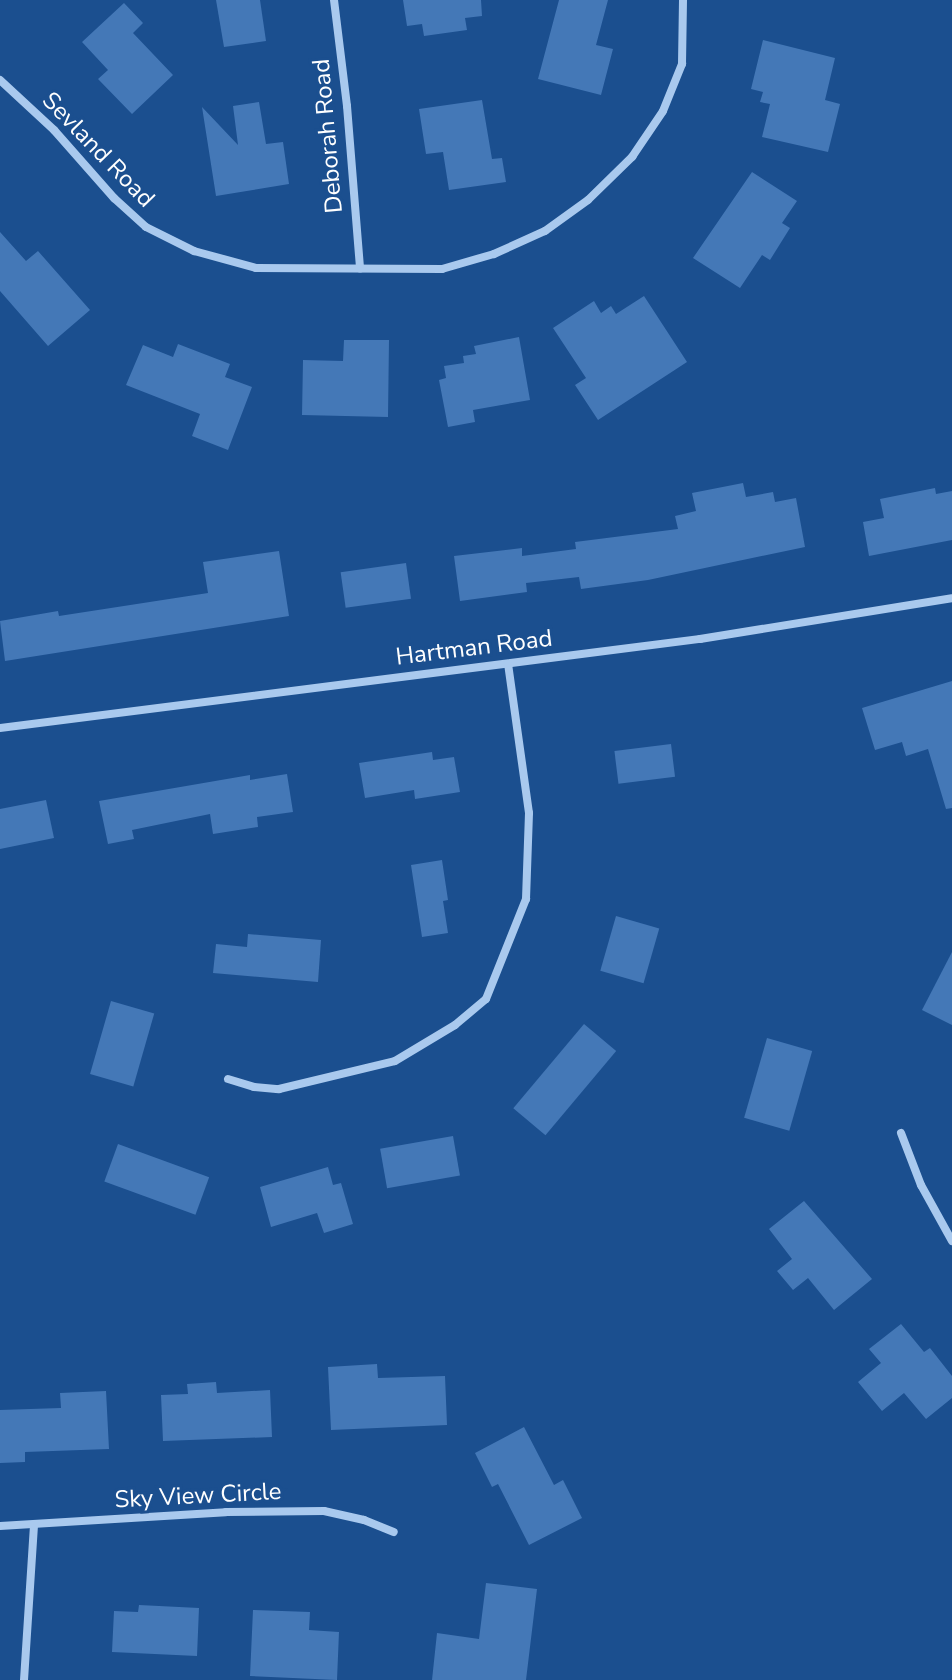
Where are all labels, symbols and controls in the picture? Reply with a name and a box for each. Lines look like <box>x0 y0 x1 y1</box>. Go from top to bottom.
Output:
street label: Deborah Road <box>307 58 349 214</box>
street label: Sevland Road <box>36 86 160 214</box>
street label: Hartman Road <box>394 624 554 672</box>
street label: Sky View Circle <box>114 1477 282 1515</box>

